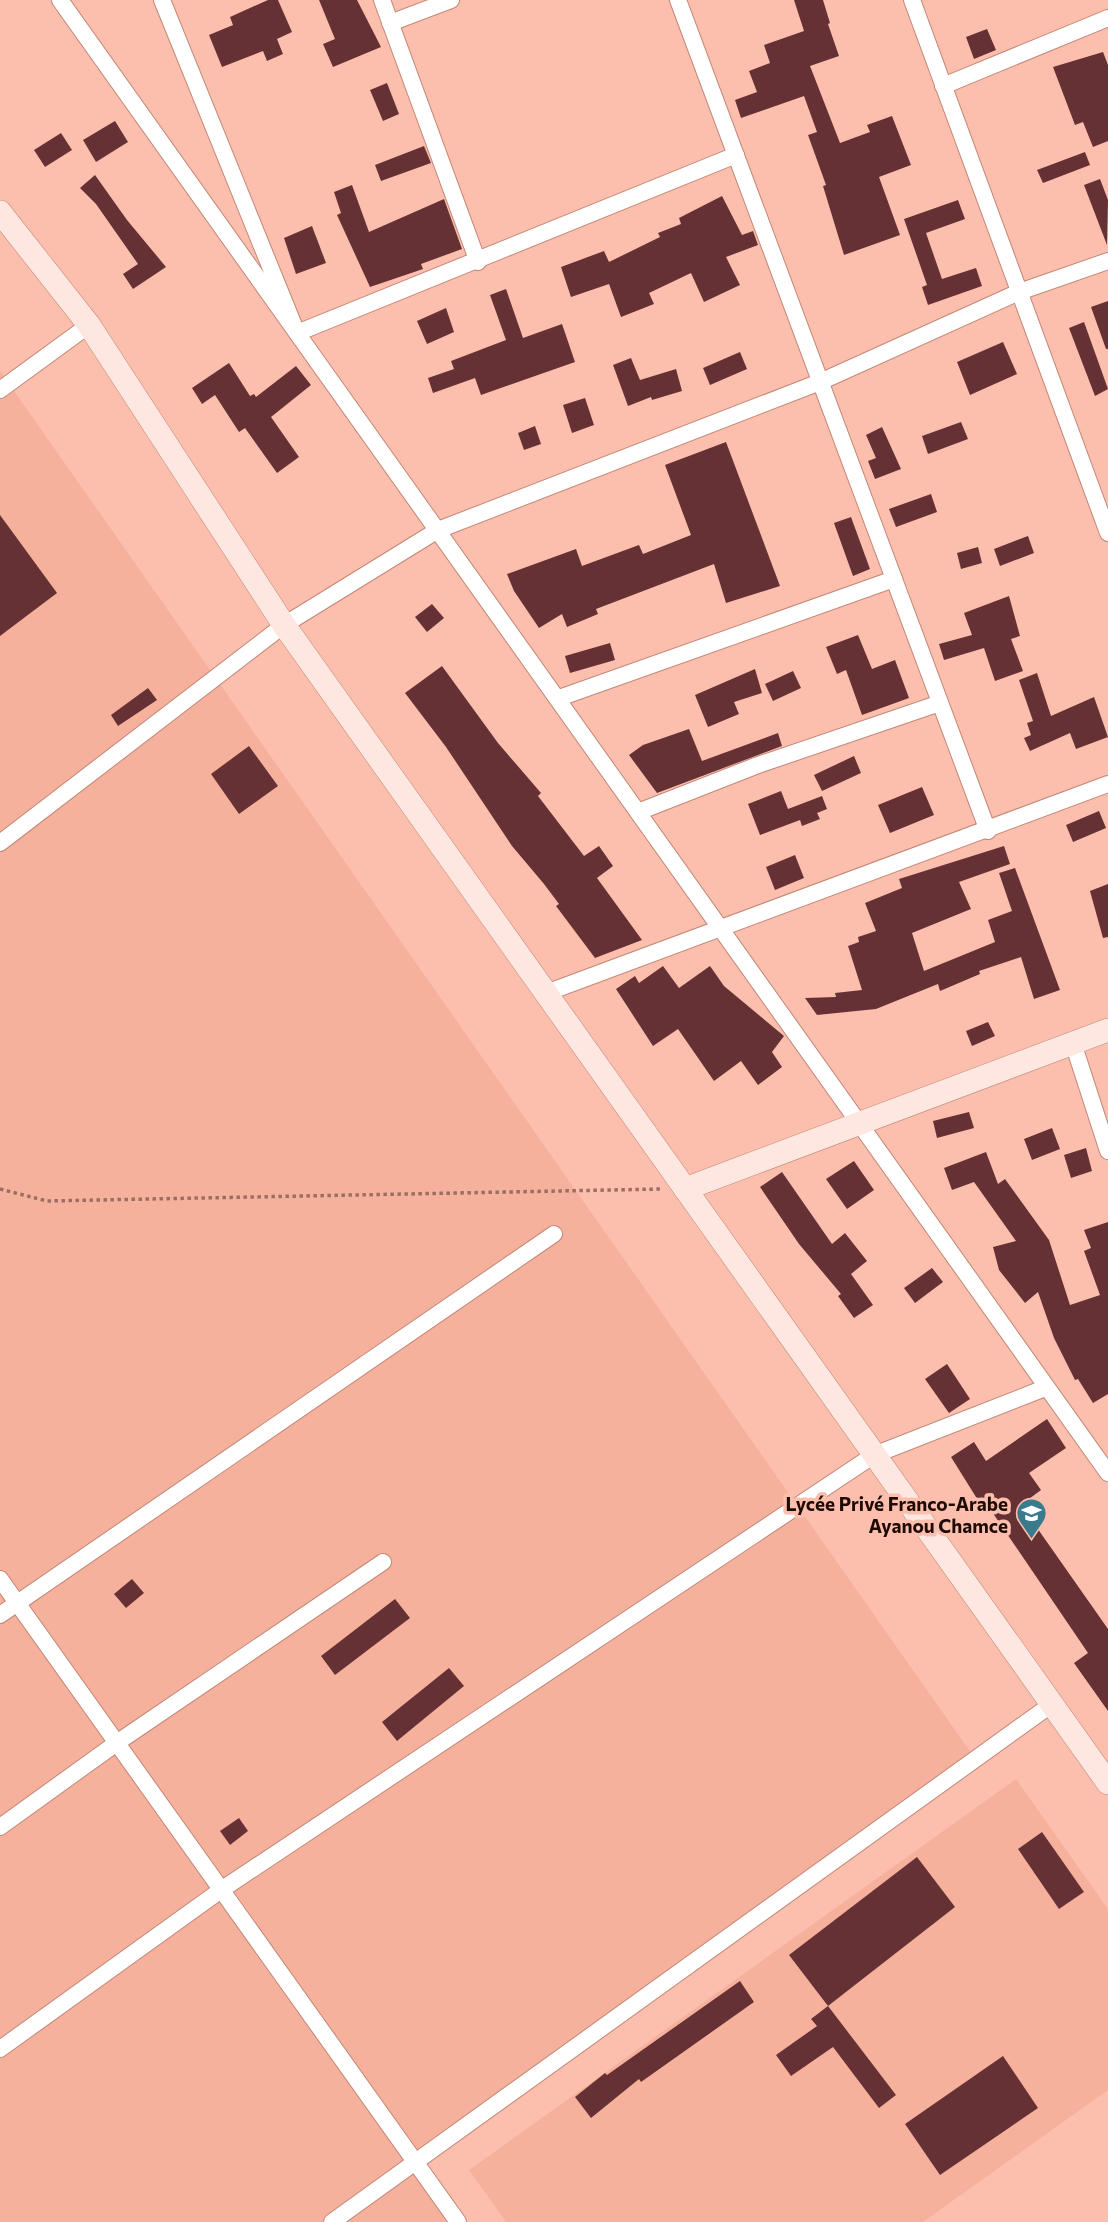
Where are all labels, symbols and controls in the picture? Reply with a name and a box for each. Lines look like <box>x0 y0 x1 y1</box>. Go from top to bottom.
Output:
place label: Lycée Privé Franco-Arabe Ayanou Chamce <box>786 1492 1008 1537</box>
school or university icon: Lycée Privé Franco-Arabe Ayanou Chamce <box>1014 1497 1048 1541</box>

